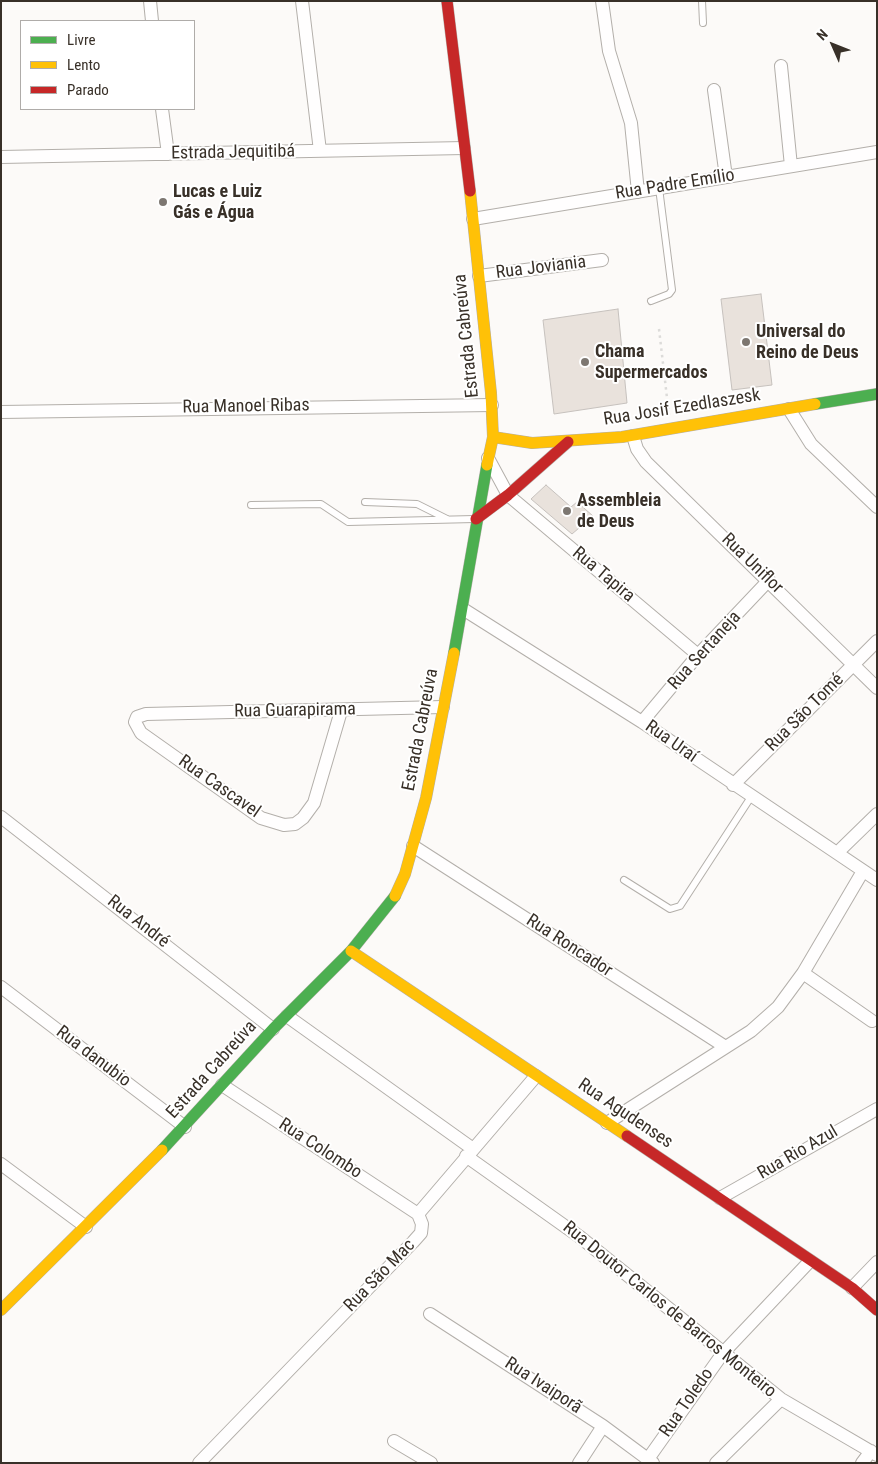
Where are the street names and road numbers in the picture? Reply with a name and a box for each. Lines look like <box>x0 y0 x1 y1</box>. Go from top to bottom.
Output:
street label: Estrada Jequitibá <box>171 141 295 165</box>
street label: Rua Padre Emílio <box>614 165 736 205</box>
street label: Rua Joviania <box>495 252 587 284</box>
street label: Estrada Cabreúva <box>450 273 484 399</box>
street label: Rua Josif Ezedlaszesk <box>602 385 762 431</box>
street label: Rua Manoel Ribas <box>182 395 310 419</box>
street label: Rua Uniflor <box>717 529 787 599</box>
street label: Rua Tapira <box>567 543 639 607</box>
street label: Rua Sertaneja <box>664 607 746 695</box>
street label: Estrada Cabreúva <box>399 667 443 793</box>
street label: Rua São Tomé <box>761 669 849 757</box>
street label: Rua Guarapirama <box>234 699 356 723</box>
street label: Rua Uraí <box>641 716 701 768</box>
street label: Rua Cascavel <box>174 751 264 823</box>
street label: Rua André <box>103 891 173 953</box>
street label: Rua Roncador <box>522 910 616 982</box>
street label: Estrada Cabreúva <box>162 1017 262 1123</box>
street label: Rua danubio <box>51 1022 135 1092</box>
street label: Rua Agudenses <box>573 1074 677 1154</box>
street label: Rua Colombo <box>274 1114 366 1184</box>
street label: Rua Rio Azul <box>754 1121 842 1185</box>
street label: Rua Doutor Carlos de Barros Monteiro <box>558 1217 780 1403</box>
street label: Rua São Mac <box>340 1235 420 1317</box>
street label: Rua Ivaiporã <box>500 1353 586 1419</box>
street label: Rua Toledo <box>655 1364 719 1442</box>

